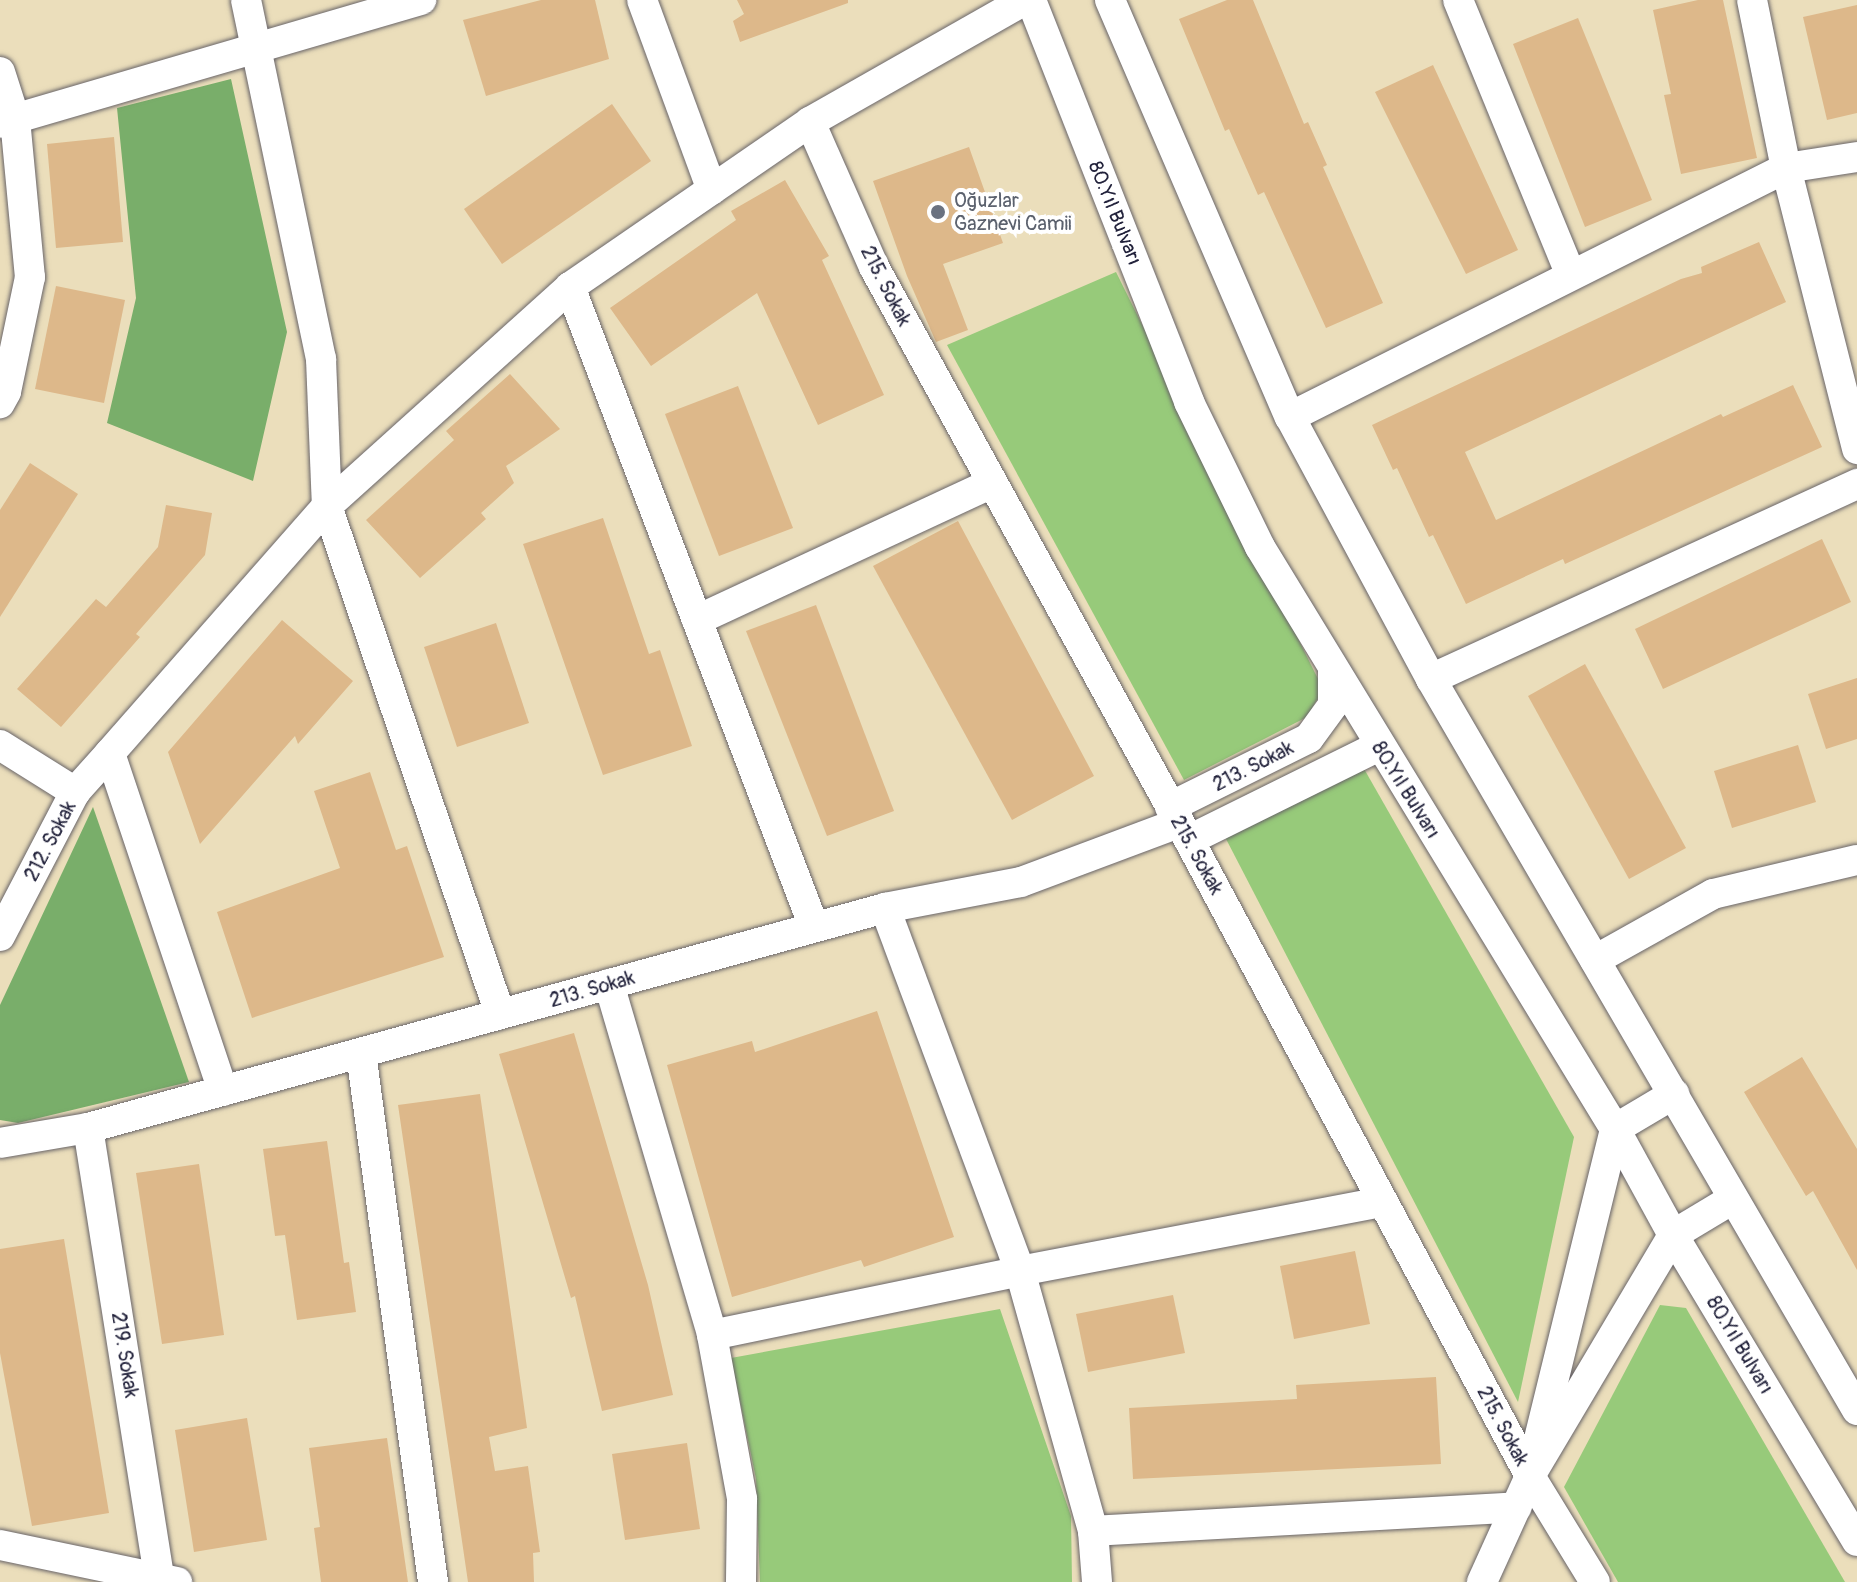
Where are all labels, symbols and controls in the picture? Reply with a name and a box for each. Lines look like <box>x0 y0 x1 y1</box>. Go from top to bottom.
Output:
street label: 80.Yıl Bulvarı <box>1083 158 1147 268</box>
place label: Oğuzlar Gaznevi Camii <box>954 188 1072 235</box>
marker: Oğuzlar Gaznevi Camii <box>929 203 947 221</box>
street label: 215. Sokak <box>856 242 916 330</box>
street label: 213. Sokak <box>1209 736 1297 796</box>
street label: 80.Yıl Bulvarı <box>1367 737 1445 843</box>
street label: 212. Sokak <box>19 797 81 885</box>
street label: 215. Sokak <box>1165 811 1229 899</box>
street label: 213. Sokak <box>547 965 637 1013</box>
street label: 80.Yıl Bulvarı <box>1701 1292 1779 1398</box>
street label: 219. Sokak <box>106 1310 144 1400</box>
street label: 215. Sokak <box>1472 1382 1534 1470</box>

